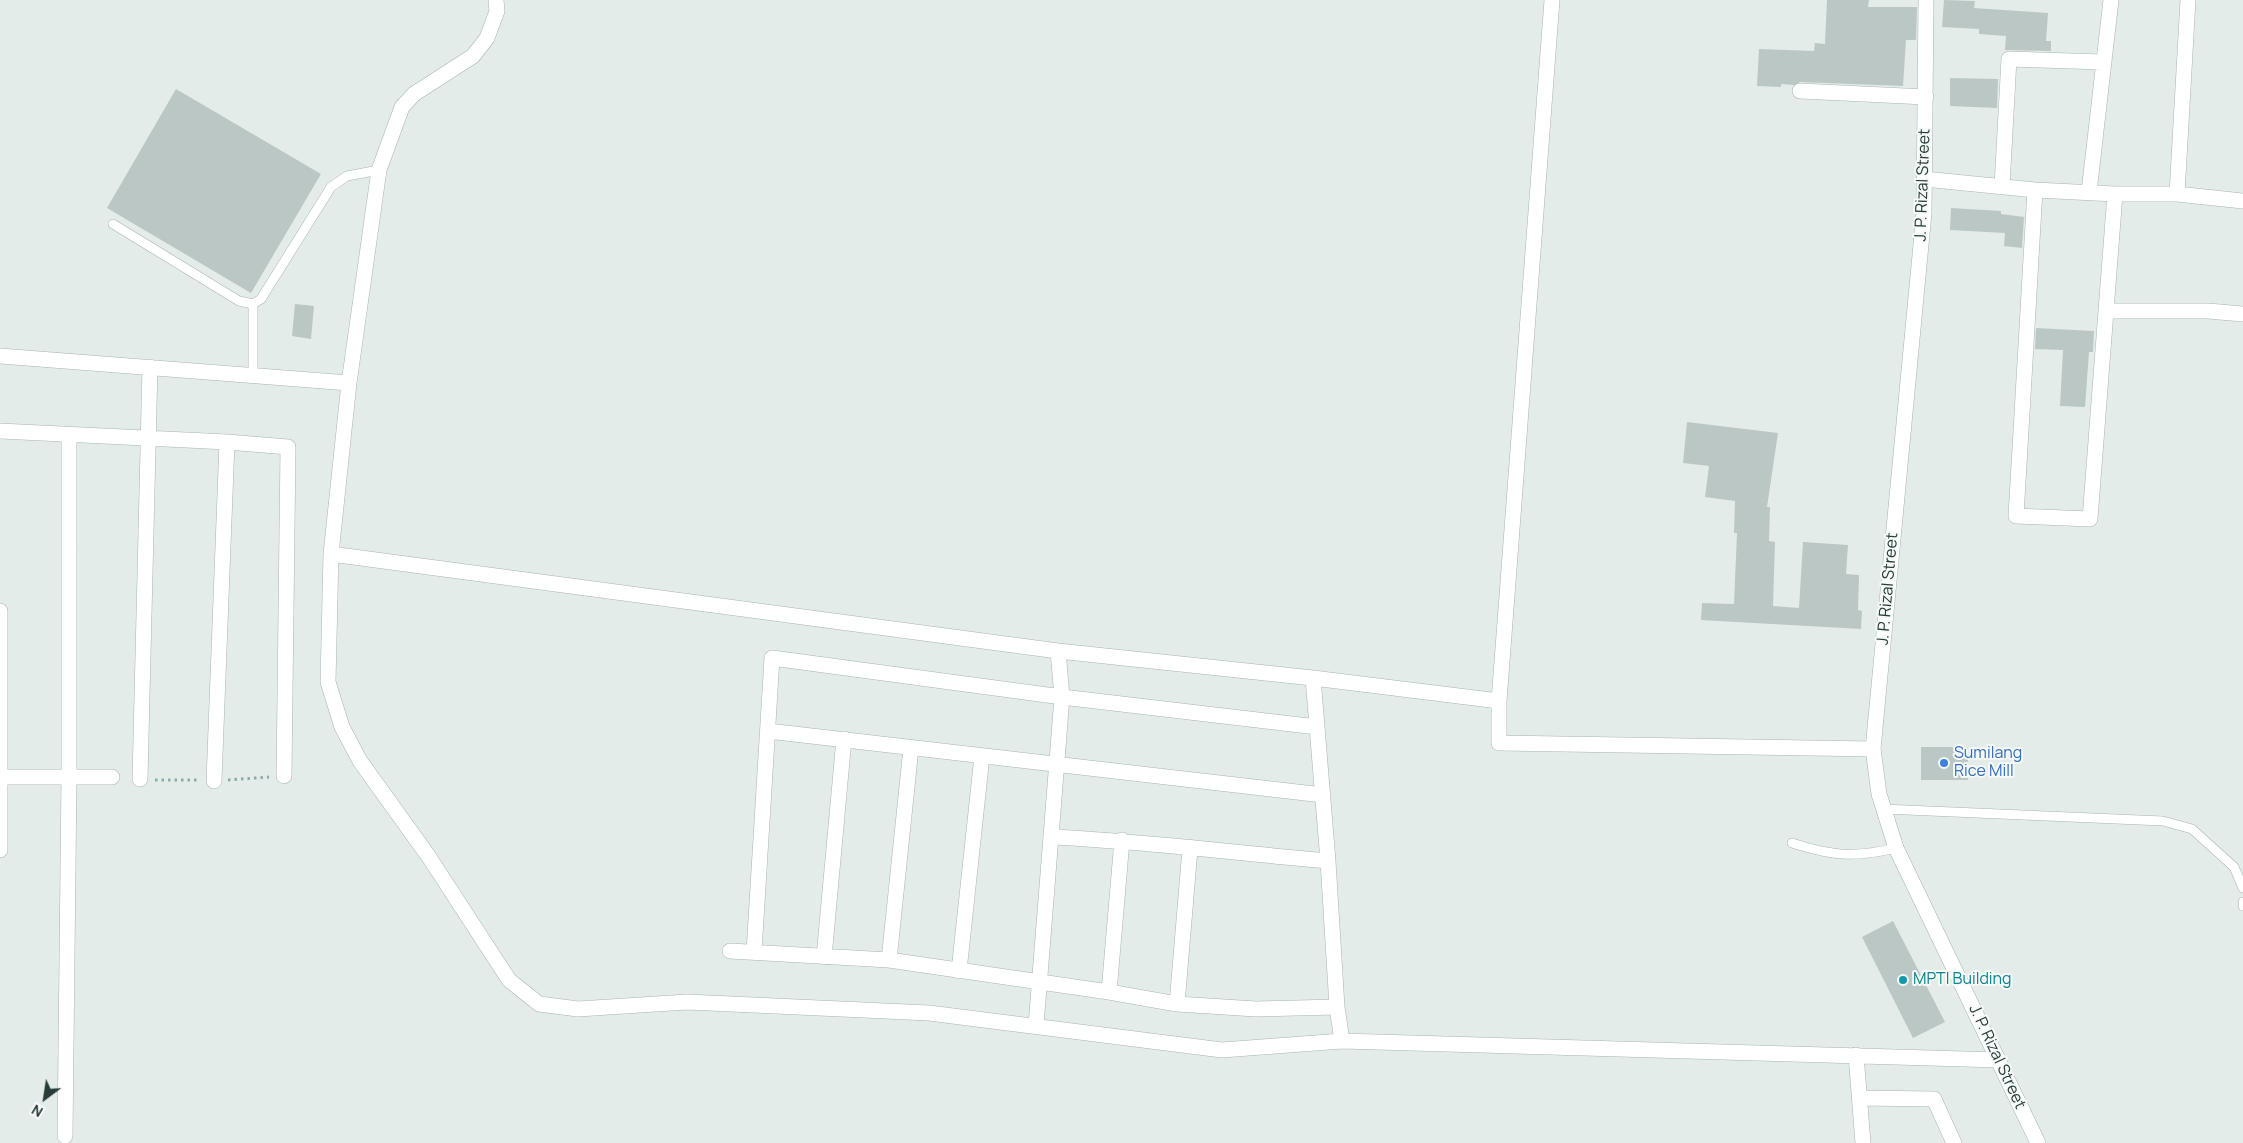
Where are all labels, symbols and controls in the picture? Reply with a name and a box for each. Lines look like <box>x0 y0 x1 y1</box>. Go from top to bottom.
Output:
street label: J. P. Rizal Street <box>1911 128 1935 242</box>
street label: J. P. Rizal Street <box>1874 532 1902 646</box>
place label: Sumilang Rice Mill <box>1954 744 2022 782</box>
marker: Sumilang Rice Mill <box>1938 757 1950 769</box>
place label: MPTI Building <box>1913 970 2012 990</box>
marker: MPTI Building <box>1897 974 1909 986</box>
street label: J. P. Rizal Street <box>1964 1002 2030 1112</box>
north arrow <box>20 1073 70 1123</box>
text: N <box>28 1101 46 1122</box>

